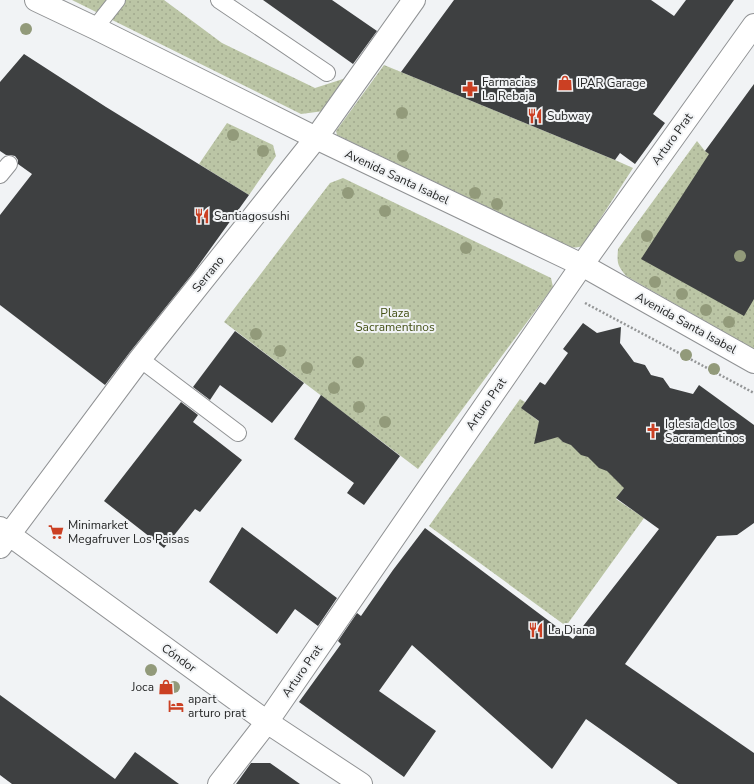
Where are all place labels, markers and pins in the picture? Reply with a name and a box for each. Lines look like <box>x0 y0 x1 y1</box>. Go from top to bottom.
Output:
place label: Farmacias La Rebaja <box>482 74 536 104</box>
shop icon: IPAR Garage <box>556 74 574 92</box>
place label: IPAR Garage <box>577 75 646 91</box>
pharmacy icon: Farmacias La Rebaja <box>461 80 479 98</box>
restaurant icon: Subway <box>526 107 544 125</box>
place label: Subway <box>547 108 591 124</box>
restaurant icon: Santiagosushi <box>193 207 211 225</box>
place label: Santiagosushi <box>214 208 289 224</box>
place label: Iglesia de los Sacramentinos <box>665 416 745 446</box>
church icon: Iglesia de los Sacramentinos <box>644 422 662 440</box>
place label: Minimarket Megafruver Los Paisas <box>68 517 189 547</box>
supermarket icon: Minimarket Megafruver Los Paisas <box>47 523 65 541</box>
restaurant icon: La Diana <box>527 621 545 639</box>
place label: La Diana <box>548 622 595 638</box>
shop icon: Joca <box>157 678 175 696</box>
place label: Joca <box>131 679 154 695</box>
place label: apart arturo prat <box>188 691 246 721</box>
hotel icon: apart arturo prat <box>167 697 185 715</box>

